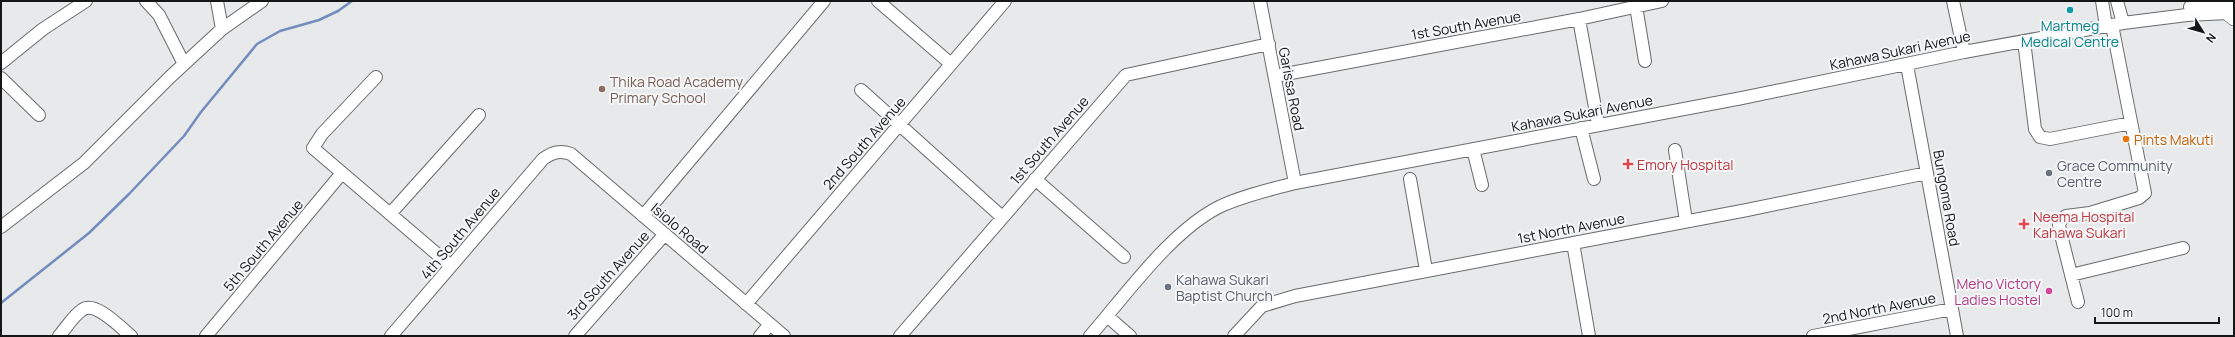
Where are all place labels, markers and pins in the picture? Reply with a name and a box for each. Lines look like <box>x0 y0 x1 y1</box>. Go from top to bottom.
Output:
marker: Martmeg Medical Centre <box>2065 5 2075 15</box>
place label: Martmeg Medical Centre <box>2021 16 2119 51</box>
place label: Thika Road Academy Primary School <box>610 72 744 107</box>
marker: Thika Road Academy Primary School <box>597 84 607 94</box>
place label: Pints Makuti <box>2134 130 2213 149</box>
marker: Pints Makuti <box>2121 134 2131 144</box>
place label: Emory Hospital <box>1637 155 1734 174</box>
place label: Grace Community Centre <box>2057 156 2173 191</box>
marker: Emory Hospital <box>1622 158 1634 170</box>
marker: Grace Community Centre <box>2044 168 2054 178</box>
place label: Neema Hospital Kahawa Sukari <box>2033 207 2135 242</box>
marker: Neema Hospital Kahawa Sukari <box>2018 218 2030 230</box>
place label: Kahawa Sukari Baptist Church <box>1176 270 1273 305</box>
place label: Meho Victory Ladies Hostel <box>1954 274 2042 309</box>
marker: Kahawa Sukari Baptist Church <box>1163 282 1173 292</box>
marker: Meho Victory Ladies Hostel <box>2044 286 2054 296</box>

